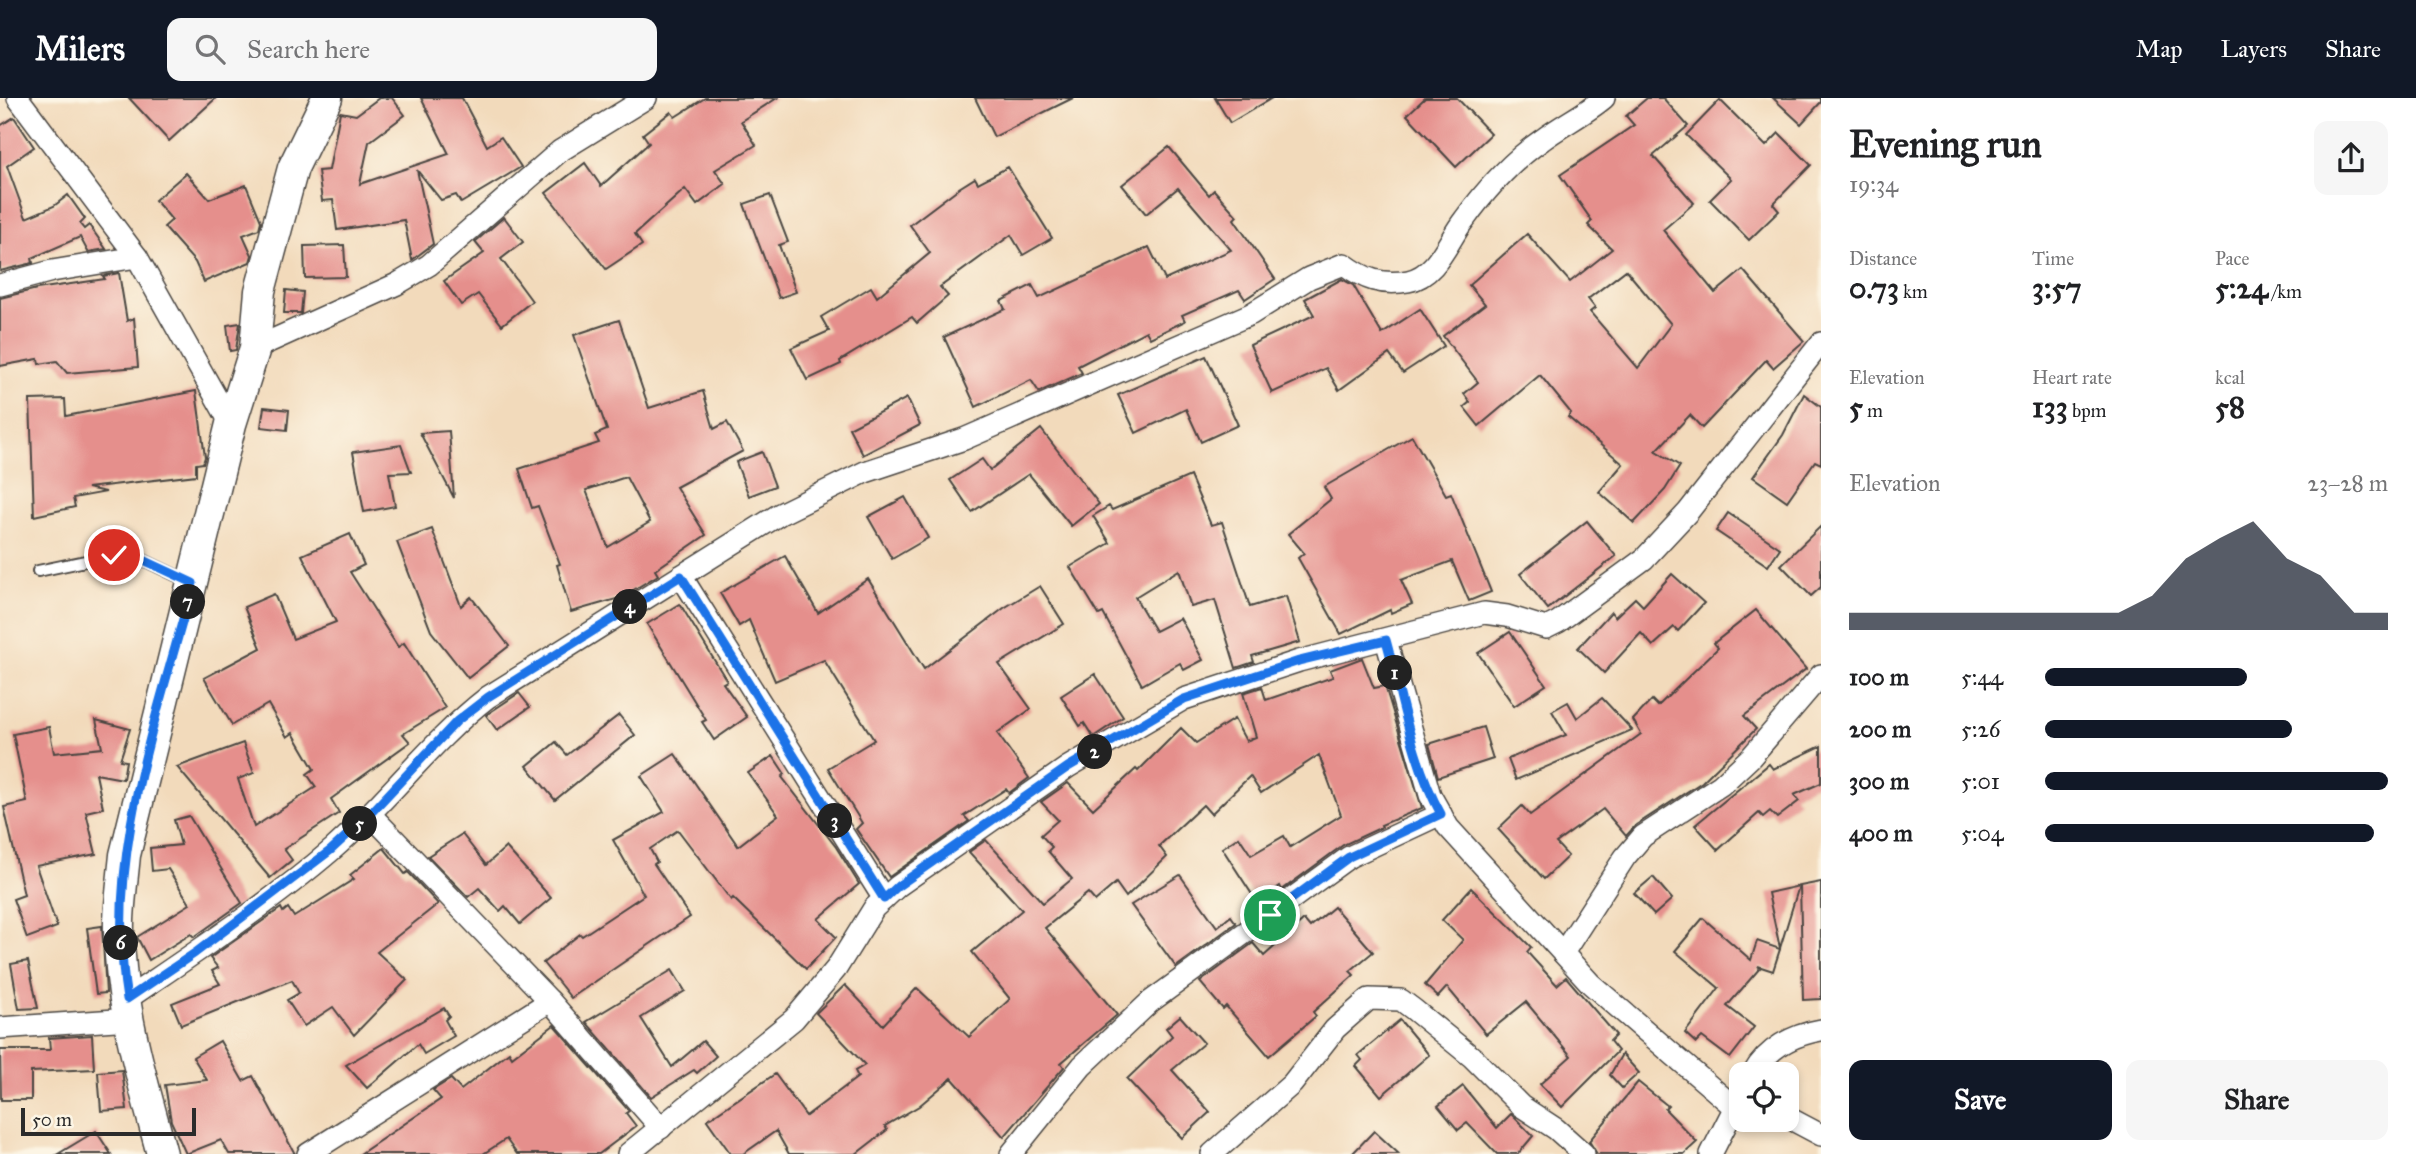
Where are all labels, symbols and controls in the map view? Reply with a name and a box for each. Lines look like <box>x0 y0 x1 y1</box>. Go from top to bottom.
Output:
search box <box>167 18 657 81</box>
text: Milers <box>35 29 125 69</box>
icon: search <box>191 30 229 68</box>
text: Search here <box>247 33 370 65</box>
text: Map <box>2136 34 2183 64</box>
text: Layers <box>2221 34 2287 64</box>
text: Share <box>2325 34 2381 64</box>
text: Evening run <box>1849 121 2042 167</box>
button: share <box>2314 121 2388 195</box>
text: 19:34 <box>1849 170 1898 198</box>
text: Distance <box>1849 247 1917 270</box>
text: Time <box>2032 247 2074 270</box>
text: Pace <box>2215 247 2249 270</box>
text: 0.73 <box>1849 270 1899 306</box>
text: 3:57 <box>2032 270 2082 306</box>
text: 5:24 <box>2215 270 2268 306</box>
text: km <box>1899 280 1928 303</box>
text: /km <box>2268 280 2302 303</box>
text: Elevation <box>1849 366 1924 389</box>
text: Heart rate <box>2032 366 2112 389</box>
text: kcal <box>2215 366 2245 389</box>
text: 5 <box>1849 389 1863 425</box>
text: 133 <box>2032 389 2068 425</box>
text: 58 <box>2215 389 2245 425</box>
text: m <box>1863 399 1883 422</box>
text: bpm <box>2068 399 2107 422</box>
text: Elevation <box>1849 469 1940 497</box>
text: 23–28 m <box>2308 469 2388 497</box>
pin <box>84 525 144 585</box>
icon: check <box>95 536 133 574</box>
pin: 7 <box>170 584 206 620</box>
pin: 4 <box>612 589 648 624</box>
text: 7 <box>182 590 193 613</box>
text: 4 <box>624 595 635 618</box>
pin: 1 <box>1378 656 1412 690</box>
text: 1 <box>1391 661 1398 684</box>
text: 100 m <box>1849 663 1909 691</box>
text: 5:44 <box>1961 663 2003 691</box>
text: 200 m <box>1849 715 1911 743</box>
text: 5:26 <box>1961 715 2001 743</box>
pin: 2 <box>1078 734 1112 770</box>
text: 2 <box>1090 740 1099 763</box>
text: 300 m <box>1849 767 1909 795</box>
text: 5:01 <box>1961 767 2000 795</box>
pin: 3 <box>818 804 852 838</box>
pin: 5 <box>342 806 378 842</box>
text: 3 <box>831 809 838 832</box>
text: 5 <box>355 812 364 835</box>
text: 400 m <box>1849 819 1913 847</box>
text: 5:04 <box>1961 819 2004 847</box>
pin <box>1240 885 1300 945</box>
icon: arrive <box>1251 896 1289 934</box>
pin: 6 <box>104 926 138 960</box>
text: 6 <box>116 931 125 954</box>
button: Save <box>1849 1060 2112 1140</box>
button: Share <box>2126 1060 2388 1140</box>
map controls <box>1729 1062 1799 1132</box>
button: locate <box>1729 1062 1799 1132</box>
scale bar <box>21 1105 196 1137</box>
text: 50 m <box>32 1108 72 1131</box>

